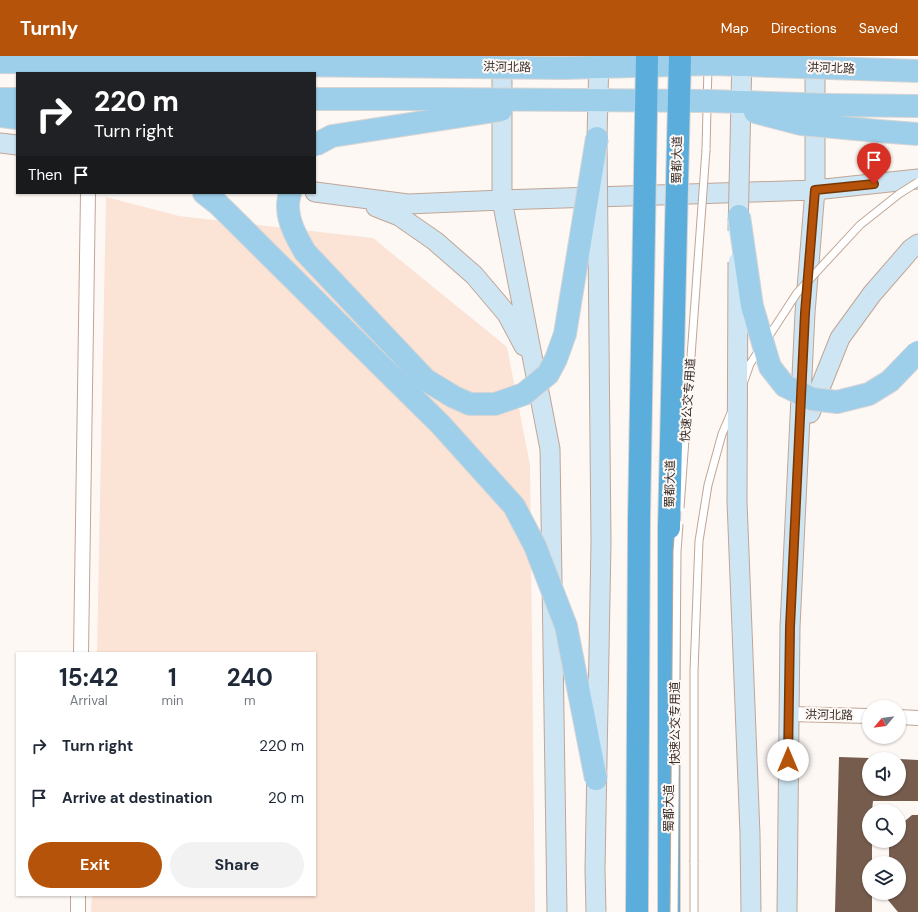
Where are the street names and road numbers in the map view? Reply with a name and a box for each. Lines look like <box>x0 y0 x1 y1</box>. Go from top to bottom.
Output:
street label: 洪河北路 <box>483 59 531 75</box>
street label: 洪河北路 <box>807 59 855 77</box>
street label: 蜀都大道 <box>669 136 685 184</box>
street label: 快速公交专用道 <box>677 358 699 442</box>
street label: 蜀都大道 <box>662 460 678 508</box>
street label: 快速公交专用道 <box>667 681 683 765</box>
street label: 洪河北路 <box>805 707 853 723</box>
street label: 蜀都大道 <box>661 784 677 832</box>

